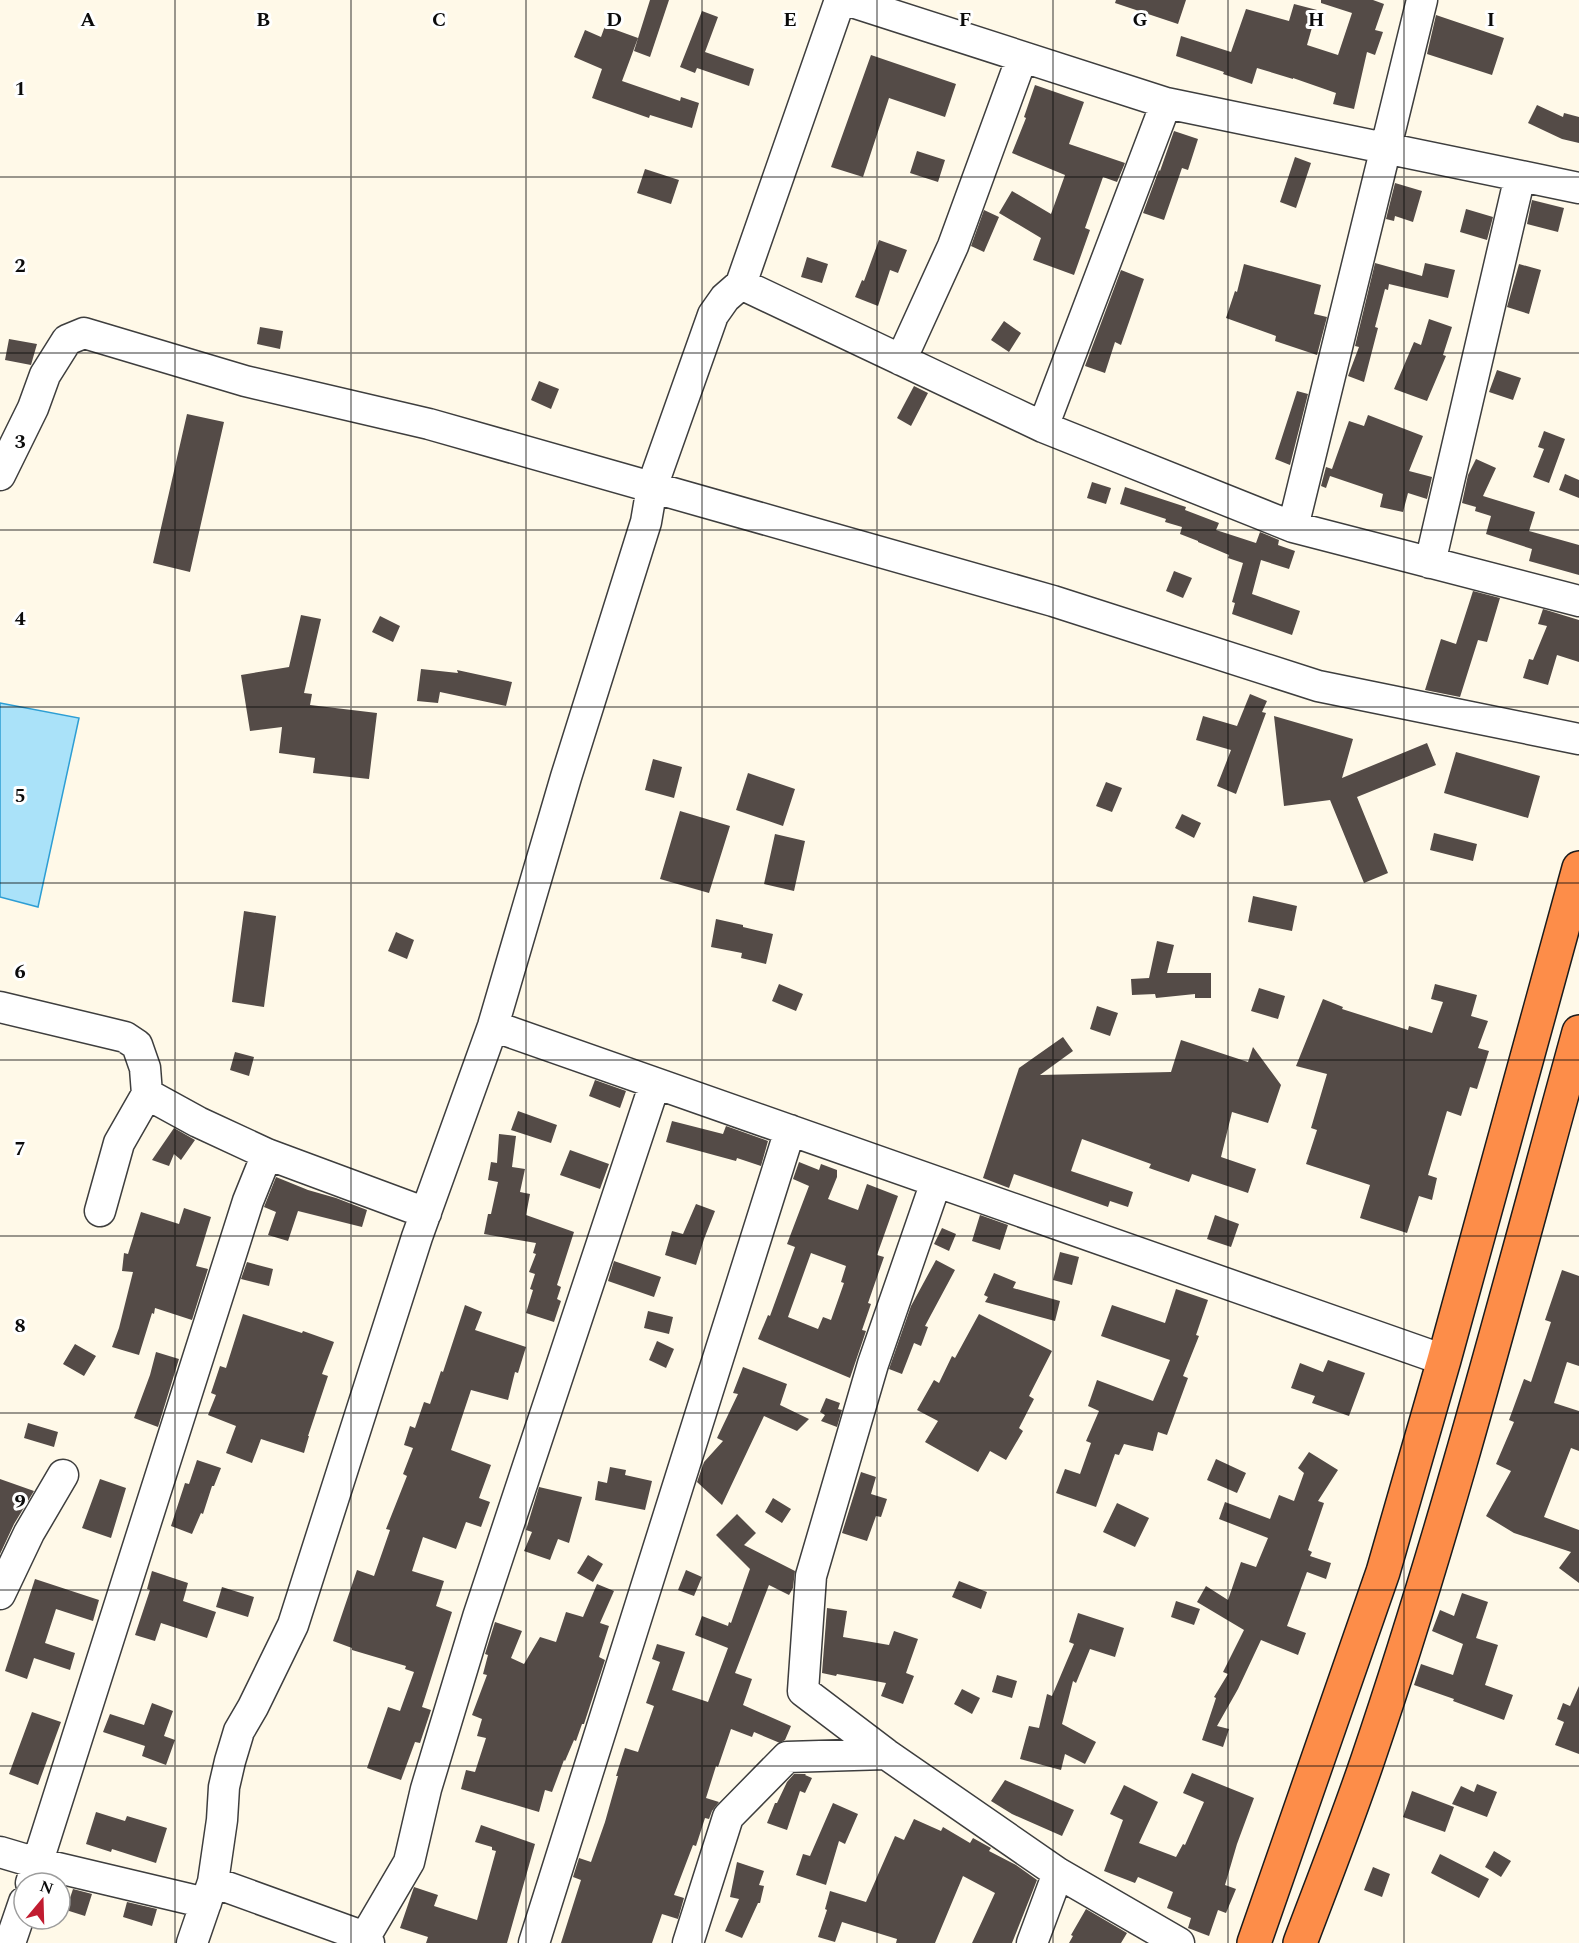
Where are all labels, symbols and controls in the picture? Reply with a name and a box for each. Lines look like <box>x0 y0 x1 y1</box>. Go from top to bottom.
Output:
text: A <box>80 5 96 35</box>
text: B <box>256 5 270 35</box>
text: C <box>432 5 446 35</box>
text: D <box>606 5 622 35</box>
text: E <box>783 5 797 35</box>
text: F <box>959 5 971 35</box>
text: G <box>1132 5 1148 35</box>
text: H <box>1308 5 1324 35</box>
text: I <box>1487 5 1495 35</box>
text: 1 <box>14 74 26 104</box>
text: 2 <box>14 251 26 281</box>
text: 3 <box>14 427 26 457</box>
text: 4 <box>14 604 26 634</box>
text: 5 <box>14 781 26 811</box>
text: 6 <box>14 957 26 987</box>
text: 7 <box>14 1134 26 1164</box>
text: 8 <box>14 1311 26 1341</box>
text: 9 <box>14 1487 26 1517</box>
north arrow <box>12 1871 72 1931</box>
text: N <box>36 1874 57 1901</box>

